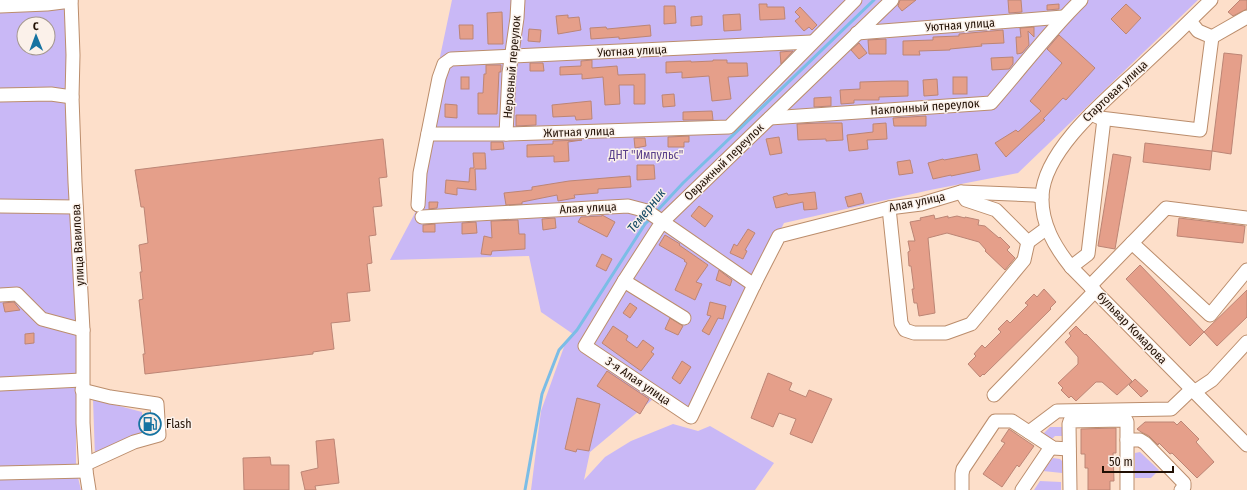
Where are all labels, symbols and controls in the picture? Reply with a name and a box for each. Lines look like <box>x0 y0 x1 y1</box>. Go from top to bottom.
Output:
street label: Неровный переулок <box>501 14 524 119</box>
north arrow <box>16 16 56 56</box>
street label: Уютная улица <box>924 16 995 34</box>
text: С <box>33 20 39 33</box>
street label: Уютная улица <box>596 42 667 60</box>
street label: Стартовая улица <box>1080 57 1150 125</box>
street label: Наклонный переулок <box>870 96 980 118</box>
street label: Овражный переулок <box>681 120 767 203</box>
street label: Житная улица <box>543 124 615 140</box>
park label: ДНТ "Импульс" <box>608 148 683 162</box>
water label: Темерник <box>624 185 669 235</box>
street label: Алая улица <box>888 189 947 215</box>
street label: Алая улица <box>559 200 617 216</box>
street label: улица Вавилова <box>69 204 87 286</box>
street label: бульвар Комарова <box>1094 289 1170 367</box>
street label: 3-я Алая улица <box>603 354 673 408</box>
fuel station icon: Flash <box>137 411 163 437</box>
place label: Flash <box>166 417 192 431</box>
scale bar <box>1103 448 1173 474</box>
text: 50 m <box>1109 455 1133 469</box>

